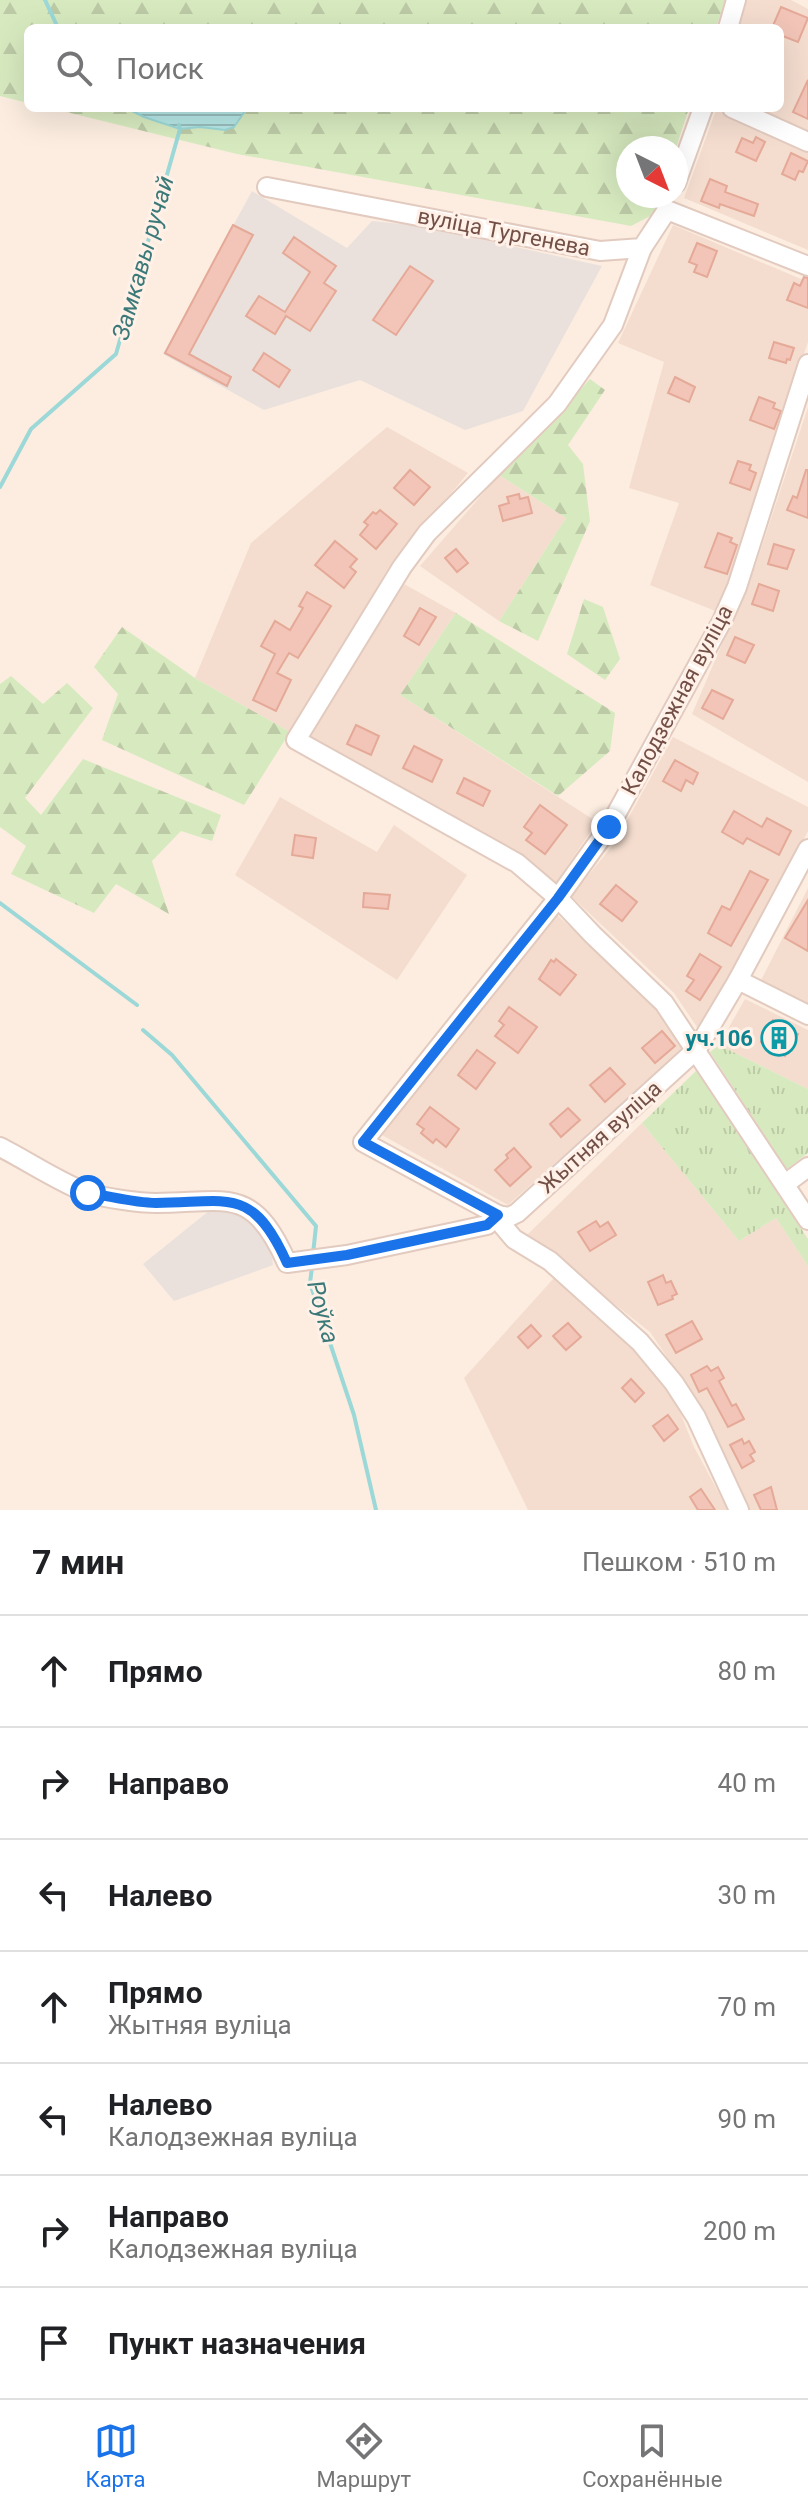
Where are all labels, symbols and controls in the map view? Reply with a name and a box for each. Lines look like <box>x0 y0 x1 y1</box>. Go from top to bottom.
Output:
search box <box>24 24 784 112</box>
icon: search <box>52 46 96 90</box>
text: Поиск <box>116 51 204 86</box>
north arrow <box>616 136 688 208</box>
water label: Замкавы ручай <box>106 173 180 343</box>
street label: вуліца Тургенева <box>416 203 592 261</box>
street label: Калодзежная вуліца <box>616 601 738 799</box>
route end <box>591 809 627 845</box>
building icon: уч.106 <box>760 1019 798 1057</box>
place label: уч.106 <box>685 1026 753 1051</box>
street label: Жытняя вуліца <box>534 1076 666 1198</box>
route start <box>70 1175 106 1211</box>
water label: Роўка <box>301 1278 345 1346</box>
text: 7 мин <box>32 1542 124 1582</box>
text: Пешком · 510 m <box>582 1547 776 1577</box>
icon: ahead <box>32 1649 76 1693</box>
text: Прямо <box>108 1654 203 1689</box>
text: 80 m <box>718 1656 776 1686</box>
icon: right <box>32 1761 76 1805</box>
text: Направо <box>108 1766 229 1801</box>
text: 40 m <box>718 1768 776 1798</box>
icon: left <box>32 1873 76 1917</box>
text: Налево <box>108 1878 212 1913</box>
text: 30 m <box>718 1880 776 1910</box>
text: Прямо <box>108 1975 203 2010</box>
icon: ahead <box>32 1985 76 2029</box>
text: 70 m <box>718 1992 776 2022</box>
text: Жытняя вуліца <box>108 2010 292 2040</box>
text: Налево <box>108 2087 212 2122</box>
icon: left <box>32 2097 76 2141</box>
text: 90 m <box>718 2104 776 2134</box>
text: Калодзежная вуліца <box>108 2122 358 2152</box>
text: Направо <box>108 2199 229 2234</box>
icon: right <box>32 2209 76 2253</box>
text: 200 m <box>703 2216 776 2246</box>
text: Калодзежная вуліца <box>108 2234 358 2264</box>
icon: arrive <box>32 2321 76 2365</box>
text: Пункт назначения <box>108 2326 366 2361</box>
tab: Карта <box>86 2419 146 2492</box>
tab: Маршрут <box>317 2419 411 2492</box>
tab: Сохранённые <box>582 2419 722 2492</box>

